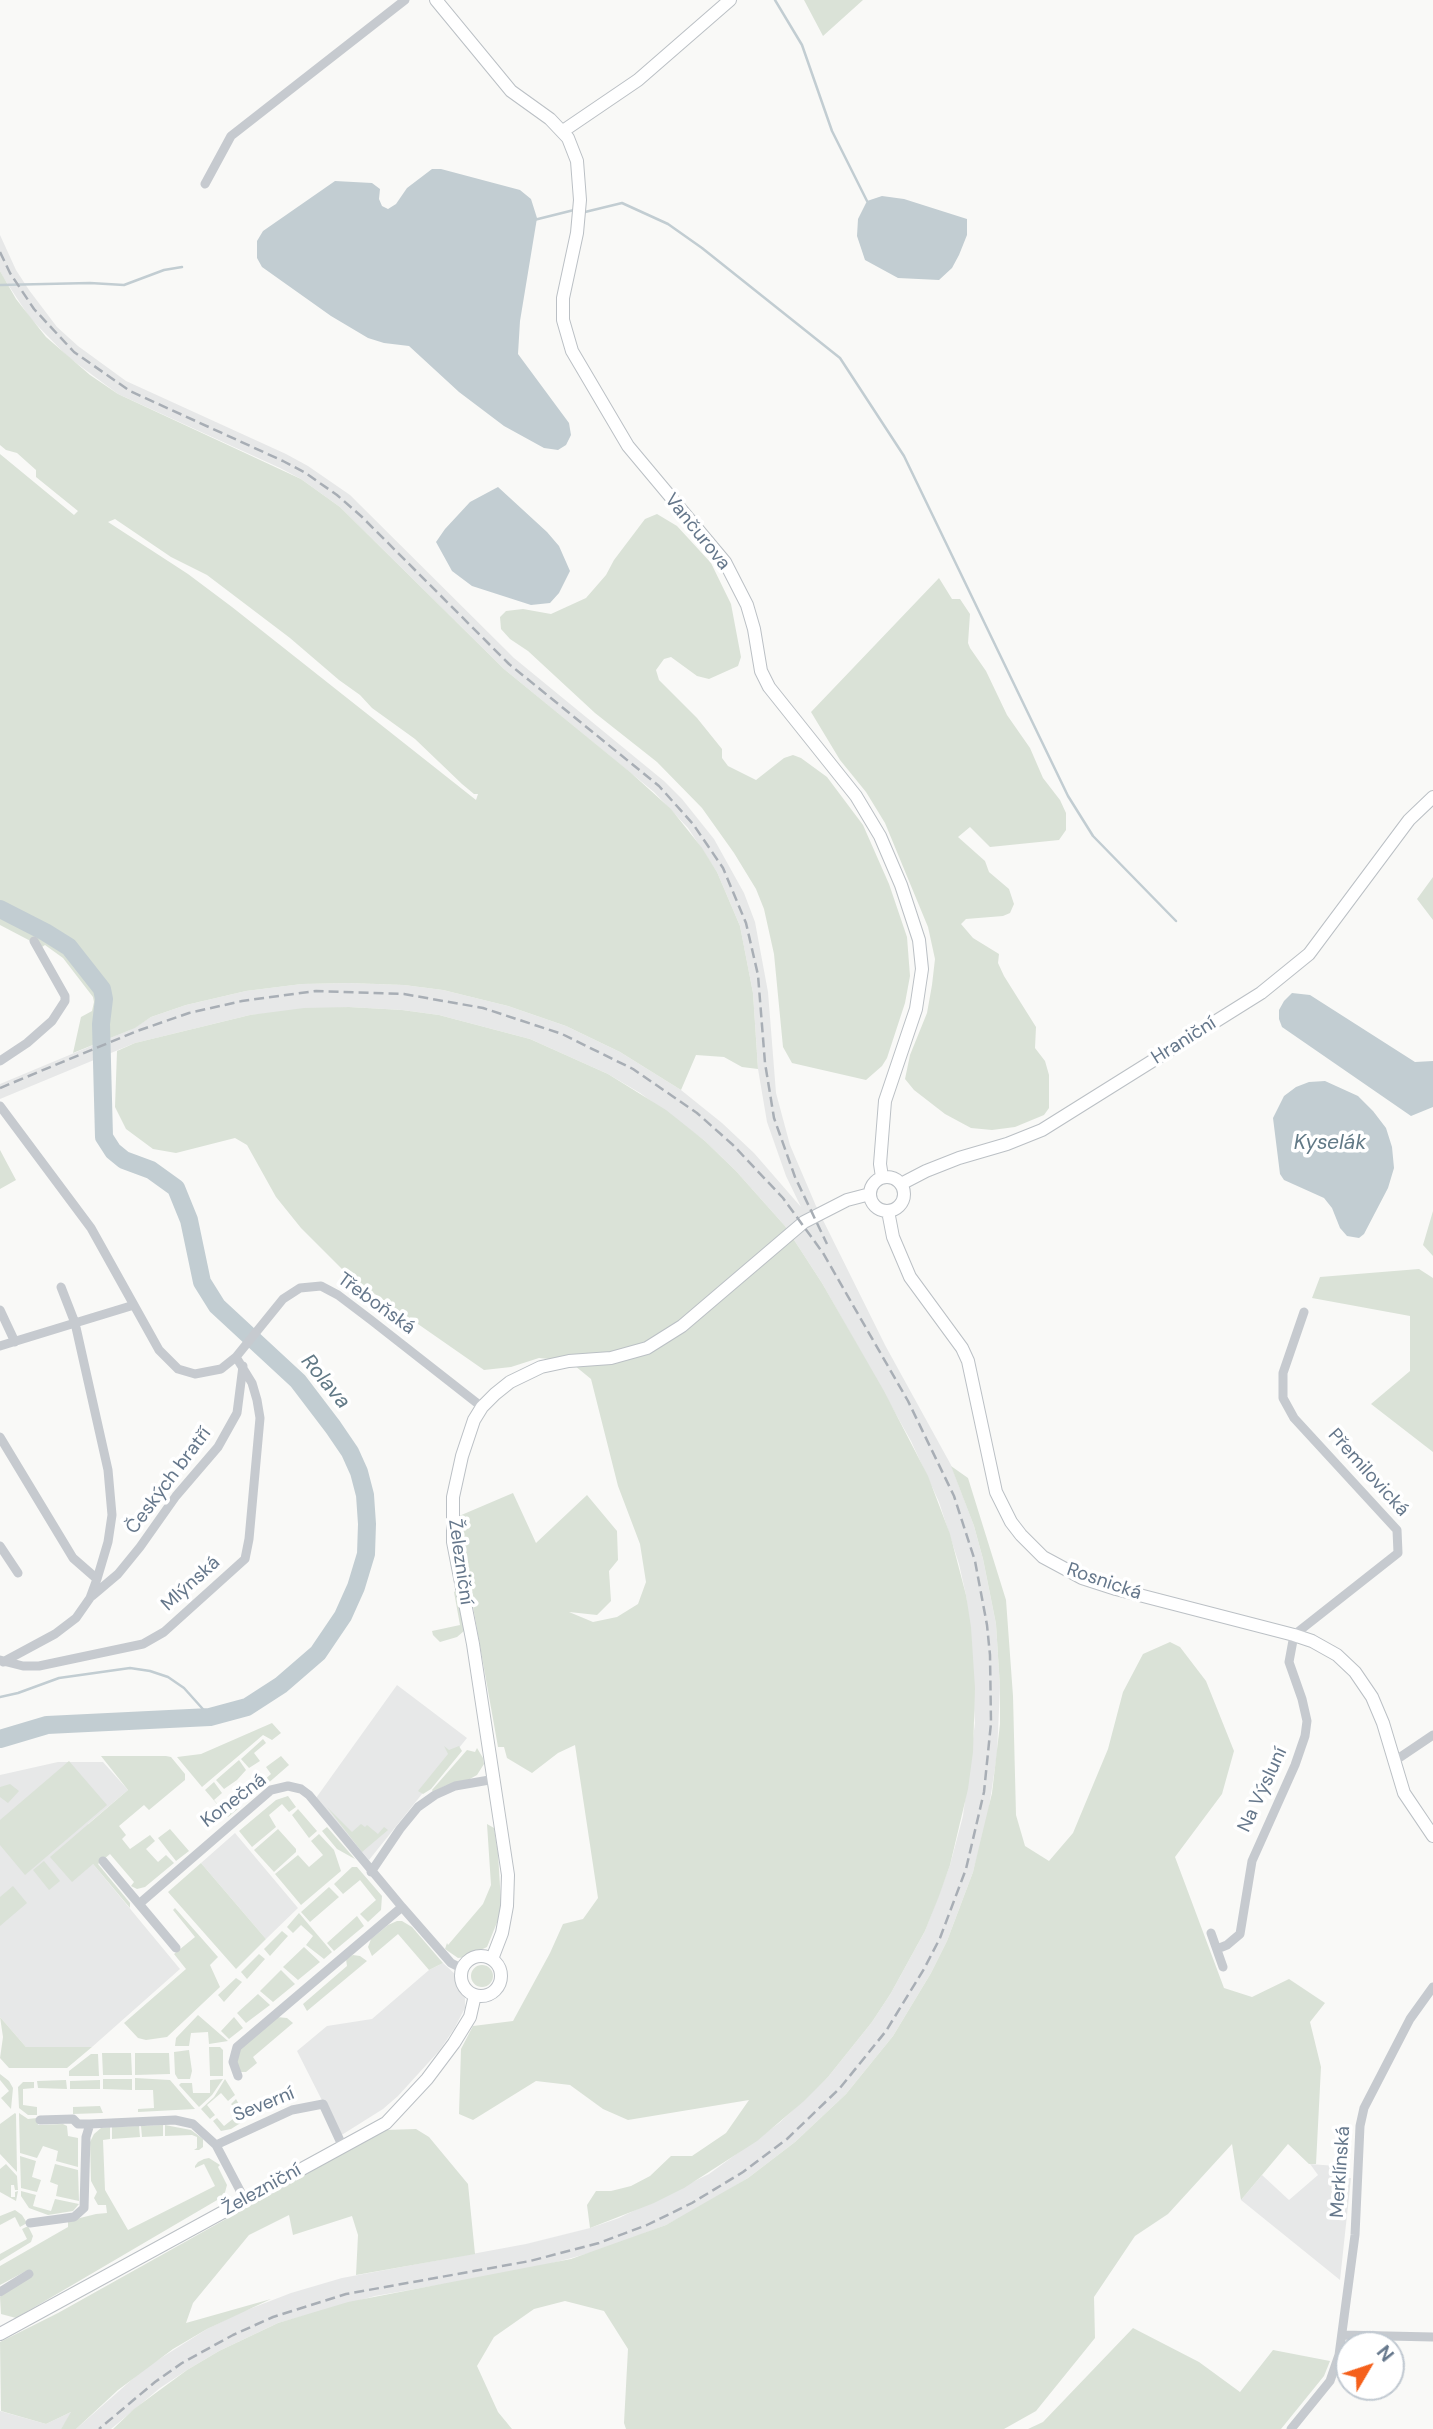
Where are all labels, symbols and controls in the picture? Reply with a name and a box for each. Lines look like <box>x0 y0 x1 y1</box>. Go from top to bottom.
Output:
street label: Vančurova <box>659 489 735 575</box>
street label: Hraniční <box>1148 1012 1220 1070</box>
water label: Kyselák <box>1294 1130 1366 1156</box>
street label: Třeboňská <box>333 1268 419 1340</box>
water label: Rolava <box>295 1350 355 1414</box>
street label: Českých bratří <box>121 1423 217 1539</box>
street label: Přemilovická <box>1323 1424 1413 1522</box>
street label: Železniční <box>443 1518 477 1606</box>
street label: Mlýnská <box>157 1552 225 1616</box>
street label: Rosnická <box>1064 1559 1144 1605</box>
street label: Na Výsluní <box>1233 1744 1293 1836</box>
street label: Konečná <box>197 1769 271 1833</box>
street label: Severní <box>230 2082 298 2128</box>
street label: Merklínská <box>1326 2125 1356 2219</box>
street label: Železniční <box>219 2159 305 2221</box>
north arrow <box>1335 2331 1405 2401</box>
text: N <box>1371 2340 1399 2367</box>

